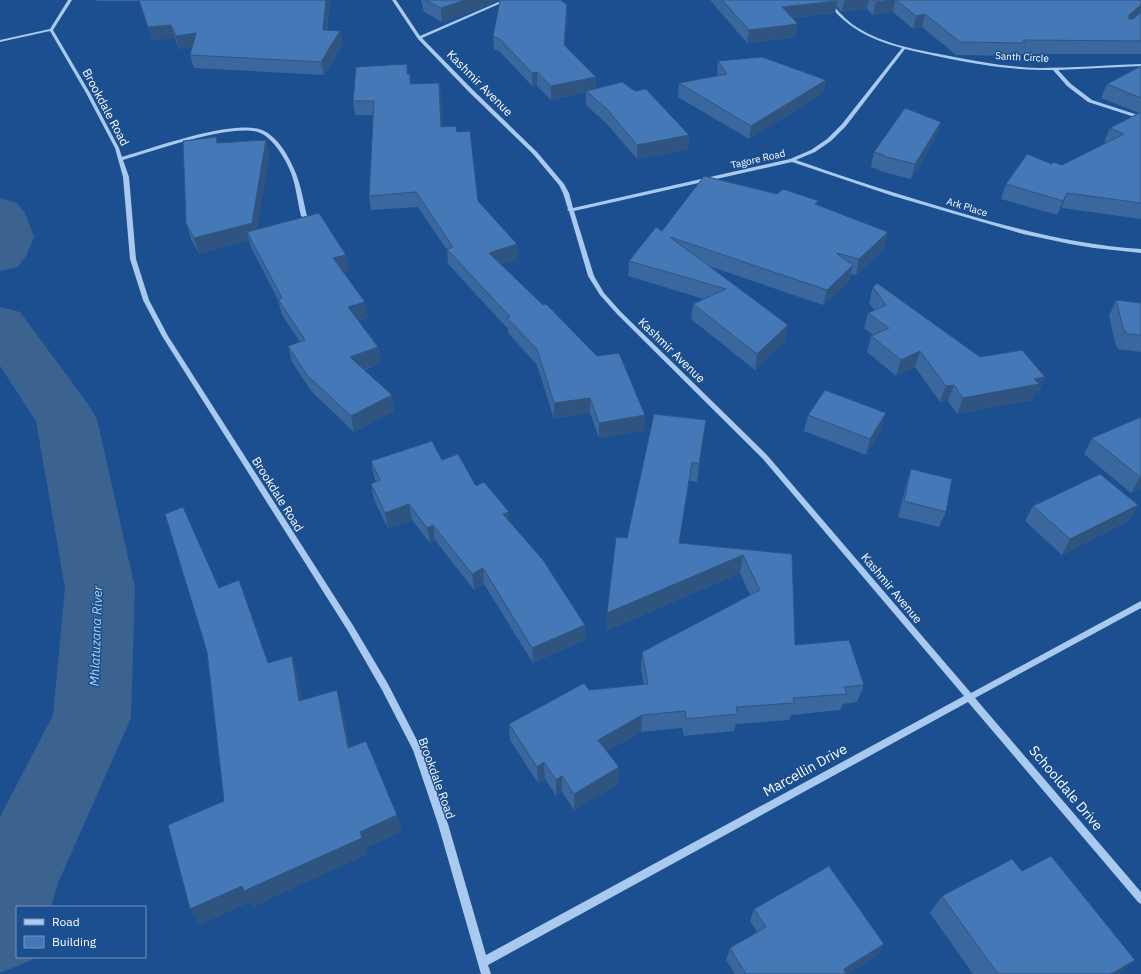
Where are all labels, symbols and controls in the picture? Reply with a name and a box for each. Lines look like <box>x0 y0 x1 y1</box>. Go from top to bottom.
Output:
street label: Kashmir Avenue <box>444 47 516 119</box>
street label: Santh Circle <box>995 49 1050 65</box>
street label: Brookdale Road <box>79 66 133 148</box>
street label: Tagore Road <box>729 146 787 172</box>
street label: Ark Place <box>945 195 990 220</box>
street label: Kashmir Avenue <box>635 314 709 386</box>
street label: Brookdale Road <box>249 454 307 534</box>
street label: Kashmir Avenue <box>858 550 926 627</box>
water label: Mhlatuzana River <box>86 584 106 687</box>
street label: Brookdale Road <box>415 735 459 821</box>
street label: Marcellin Drive <box>760 739 850 801</box>
street label: Schooldale Drive <box>1025 742 1107 834</box>
legend <box>16 906 146 958</box>
text: Road <box>52 914 80 929</box>
text: Building <box>52 934 97 949</box>

